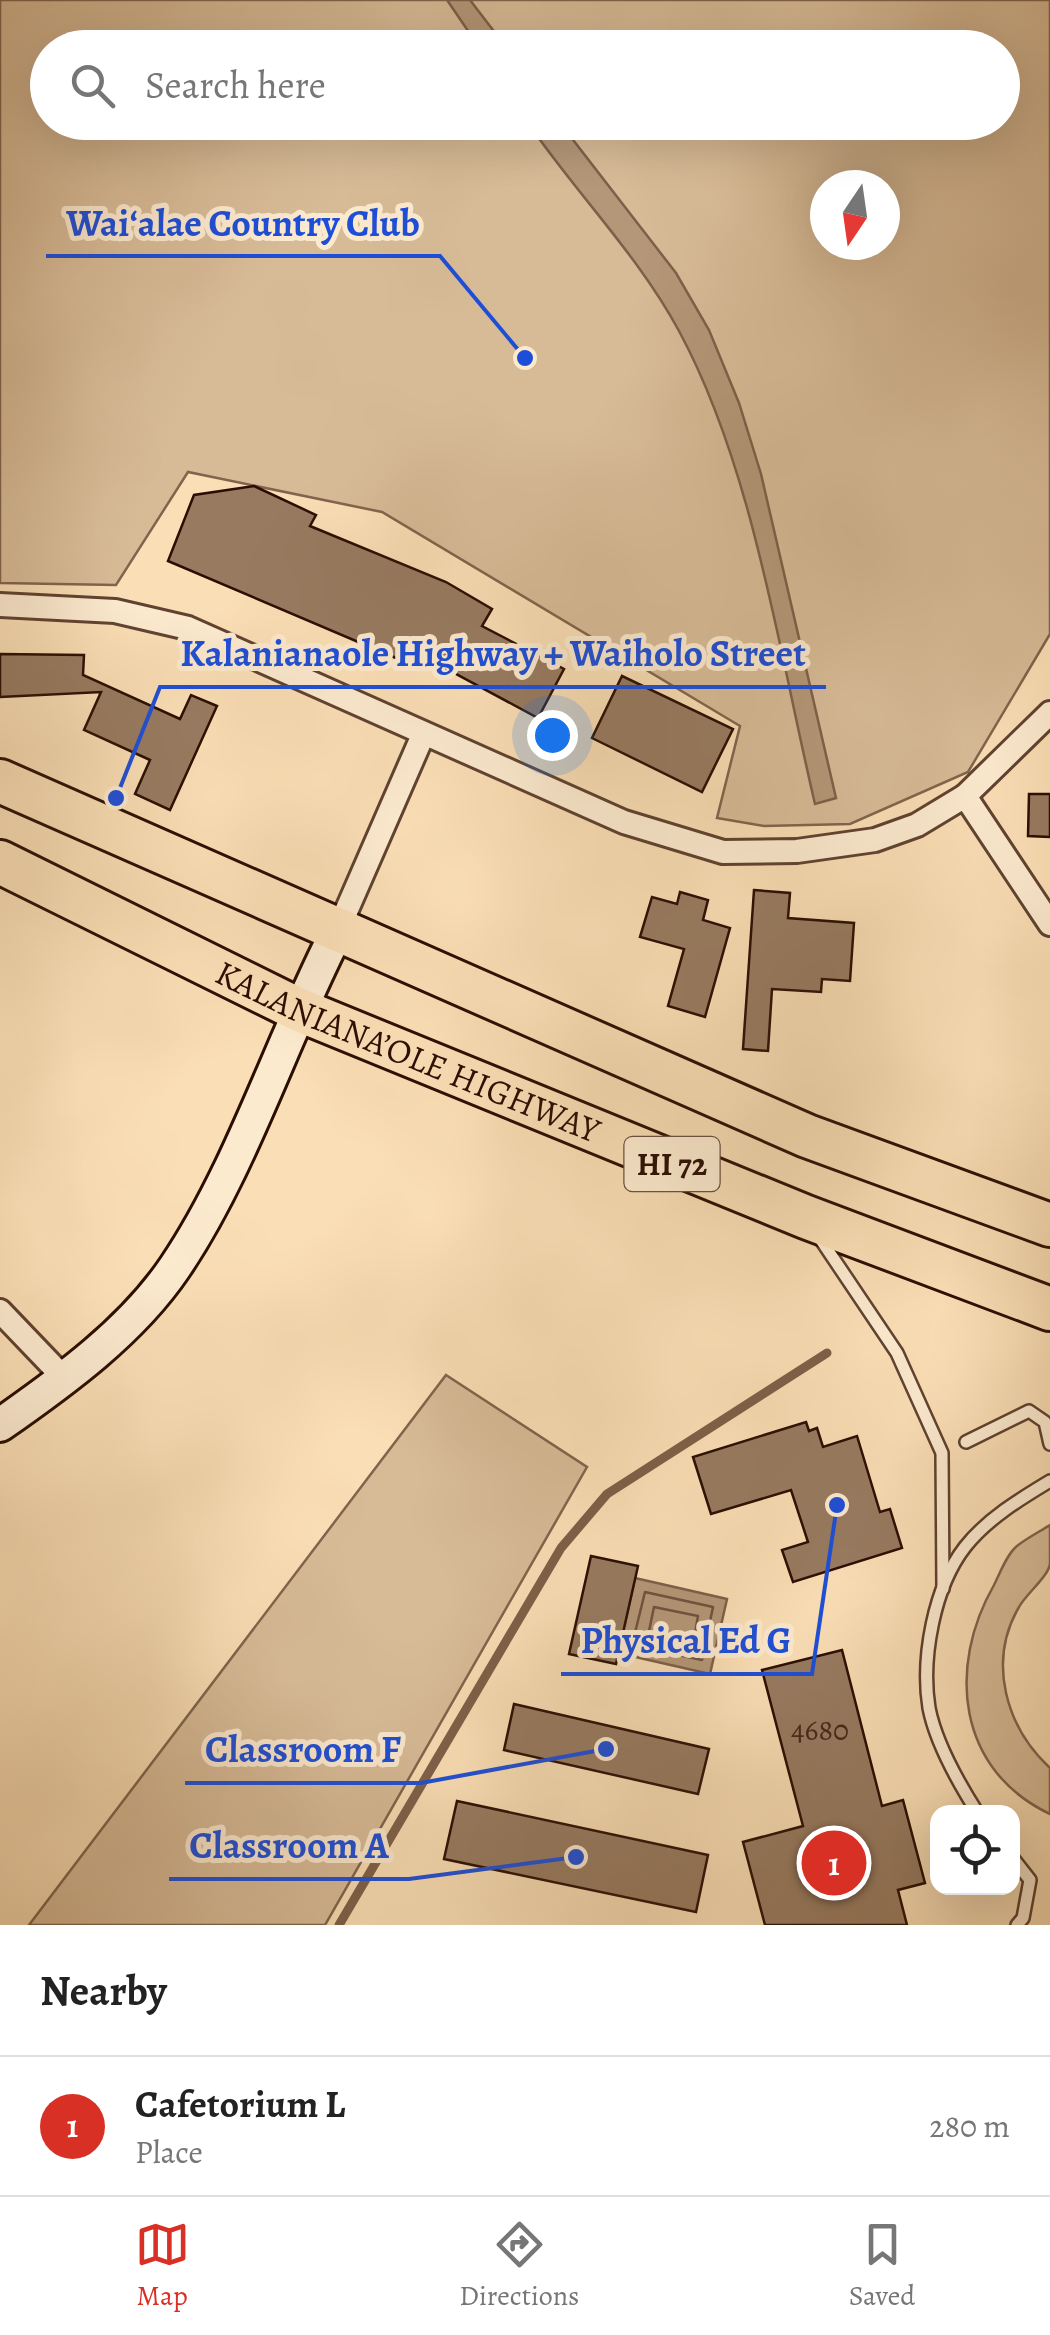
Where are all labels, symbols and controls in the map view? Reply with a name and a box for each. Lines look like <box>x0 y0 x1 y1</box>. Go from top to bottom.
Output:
search box <box>30 30 1020 140</box>
icon: search <box>65 58 120 113</box>
text: Search here <box>145 59 326 111</box>
north arrow <box>810 170 900 260</box>
callout: Waiʻalae Country Club <box>46 188 440 256</box>
text: Waiʻalae Country Club <box>65 197 420 249</box>
callout: Kalanianaole Highway + Waiholo Street <box>160 619 826 687</box>
text: Kalanianaole Highway + Waiholo Street <box>180 627 806 679</box>
your location <box>527 710 578 761</box>
street label: KALANIANA’OLE HIGHWAY <box>207 948 608 1155</box>
road number: HI 72 <box>624 1137 720 1191</box>
callout: Physical Ed G <box>561 1606 812 1674</box>
text: Physical Ed G <box>581 1614 791 1666</box>
house number: 4680 <box>791 1710 849 1750</box>
callout: Classroom F <box>185 1715 421 1783</box>
text: Classroom F <box>205 1723 402 1775</box>
map controls <box>930 1805 1020 1895</box>
button: locate <box>930 1805 1020 1895</box>
callout: Classroom A <box>169 1811 409 1879</box>
text: Classroom A <box>189 1819 390 1871</box>
pin: 1 <box>802 1826 866 1900</box>
text: Nearby <box>40 1962 167 2019</box>
text: Cafetorium L <box>135 2078 345 2130</box>
text: 1 <box>67 2104 78 2148</box>
text: 280 m <box>929 2104 1010 2148</box>
text: Place <box>135 2130 203 2174</box>
tab: Map <box>135 2217 190 2315</box>
tab: Directions <box>459 2217 579 2315</box>
tab: Saved <box>849 2217 915 2315</box>

